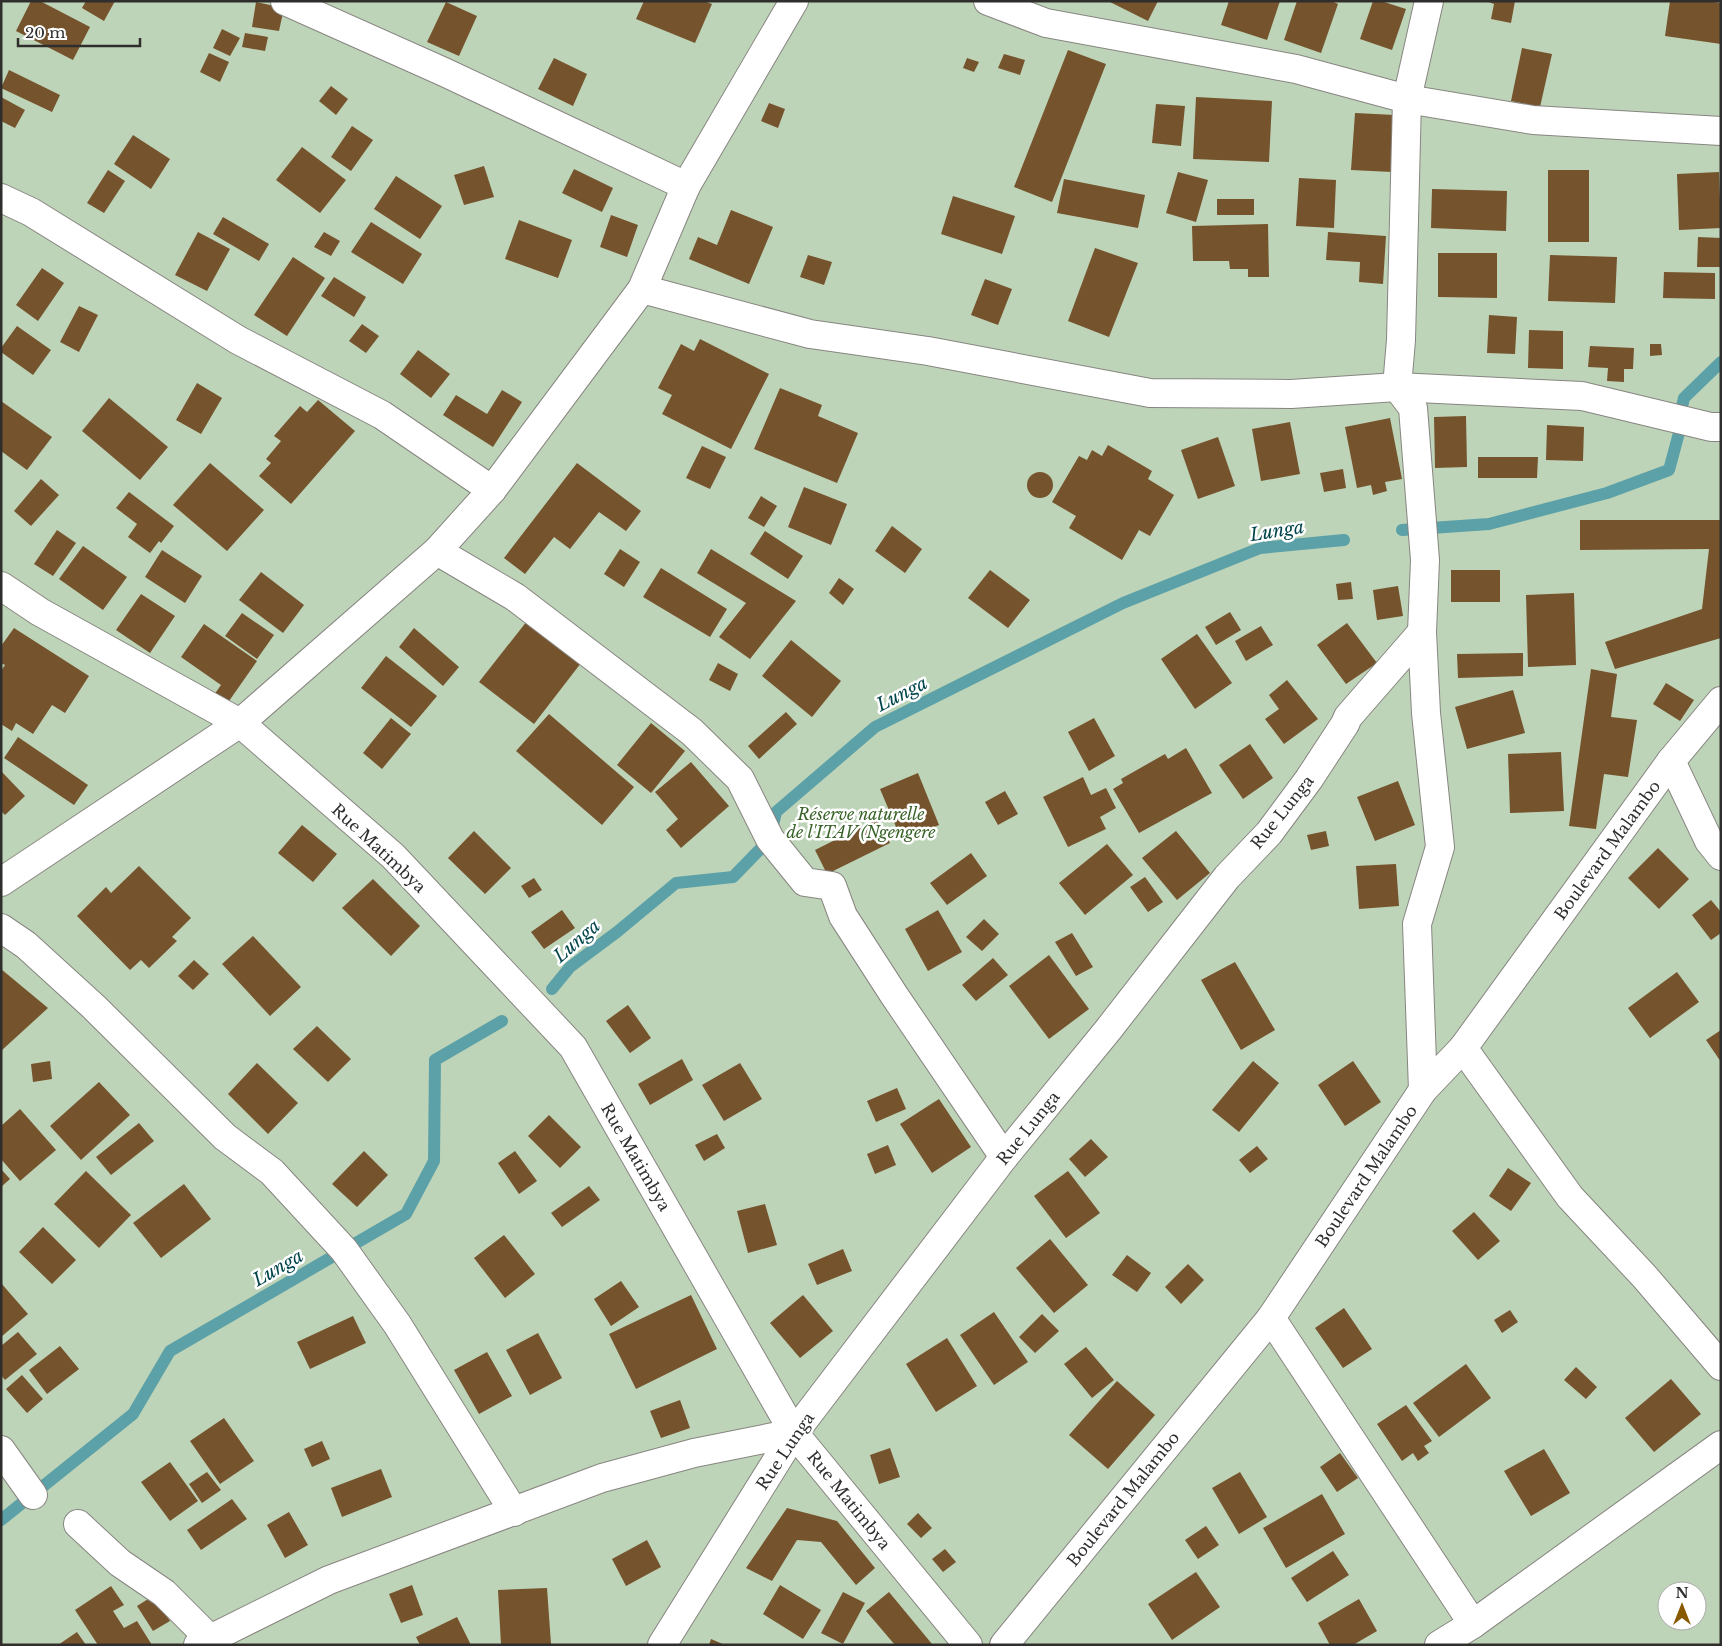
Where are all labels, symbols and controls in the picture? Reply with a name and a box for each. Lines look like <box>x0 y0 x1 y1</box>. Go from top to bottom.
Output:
scale bar <box>18 15 140 47</box>
text: 20 m <box>25 23 65 42</box>
water label: Lunga <box>1247 516 1306 546</box>
water label: Lunga <box>872 672 931 717</box>
street label: Rue Lunga <box>1246 771 1318 853</box>
street label: Boulevard Malambo <box>1550 776 1664 924</box>
street label: Rue Matimbya <box>328 799 430 897</box>
park label: Réserve naturelle de l'ITAV (Ngengere <box>786 804 936 842</box>
water label: Lunga <box>548 915 605 968</box>
street label: Rue Lunga <box>992 1087 1064 1169</box>
street label: Rue Matimbya <box>597 1100 675 1215</box>
street label: Boulevard Malambo <box>1311 1101 1421 1251</box>
water label: Lunga <box>248 1245 307 1292</box>
street label: Rue Lunga <box>752 1408 818 1493</box>
street label: Boulevard Malambo <box>1063 1428 1183 1570</box>
street label: Rue Matimbya <box>803 1447 895 1553</box>
north arrow <box>1657 1581 1707 1631</box>
text: N <box>1675 1584 1689 1602</box>

